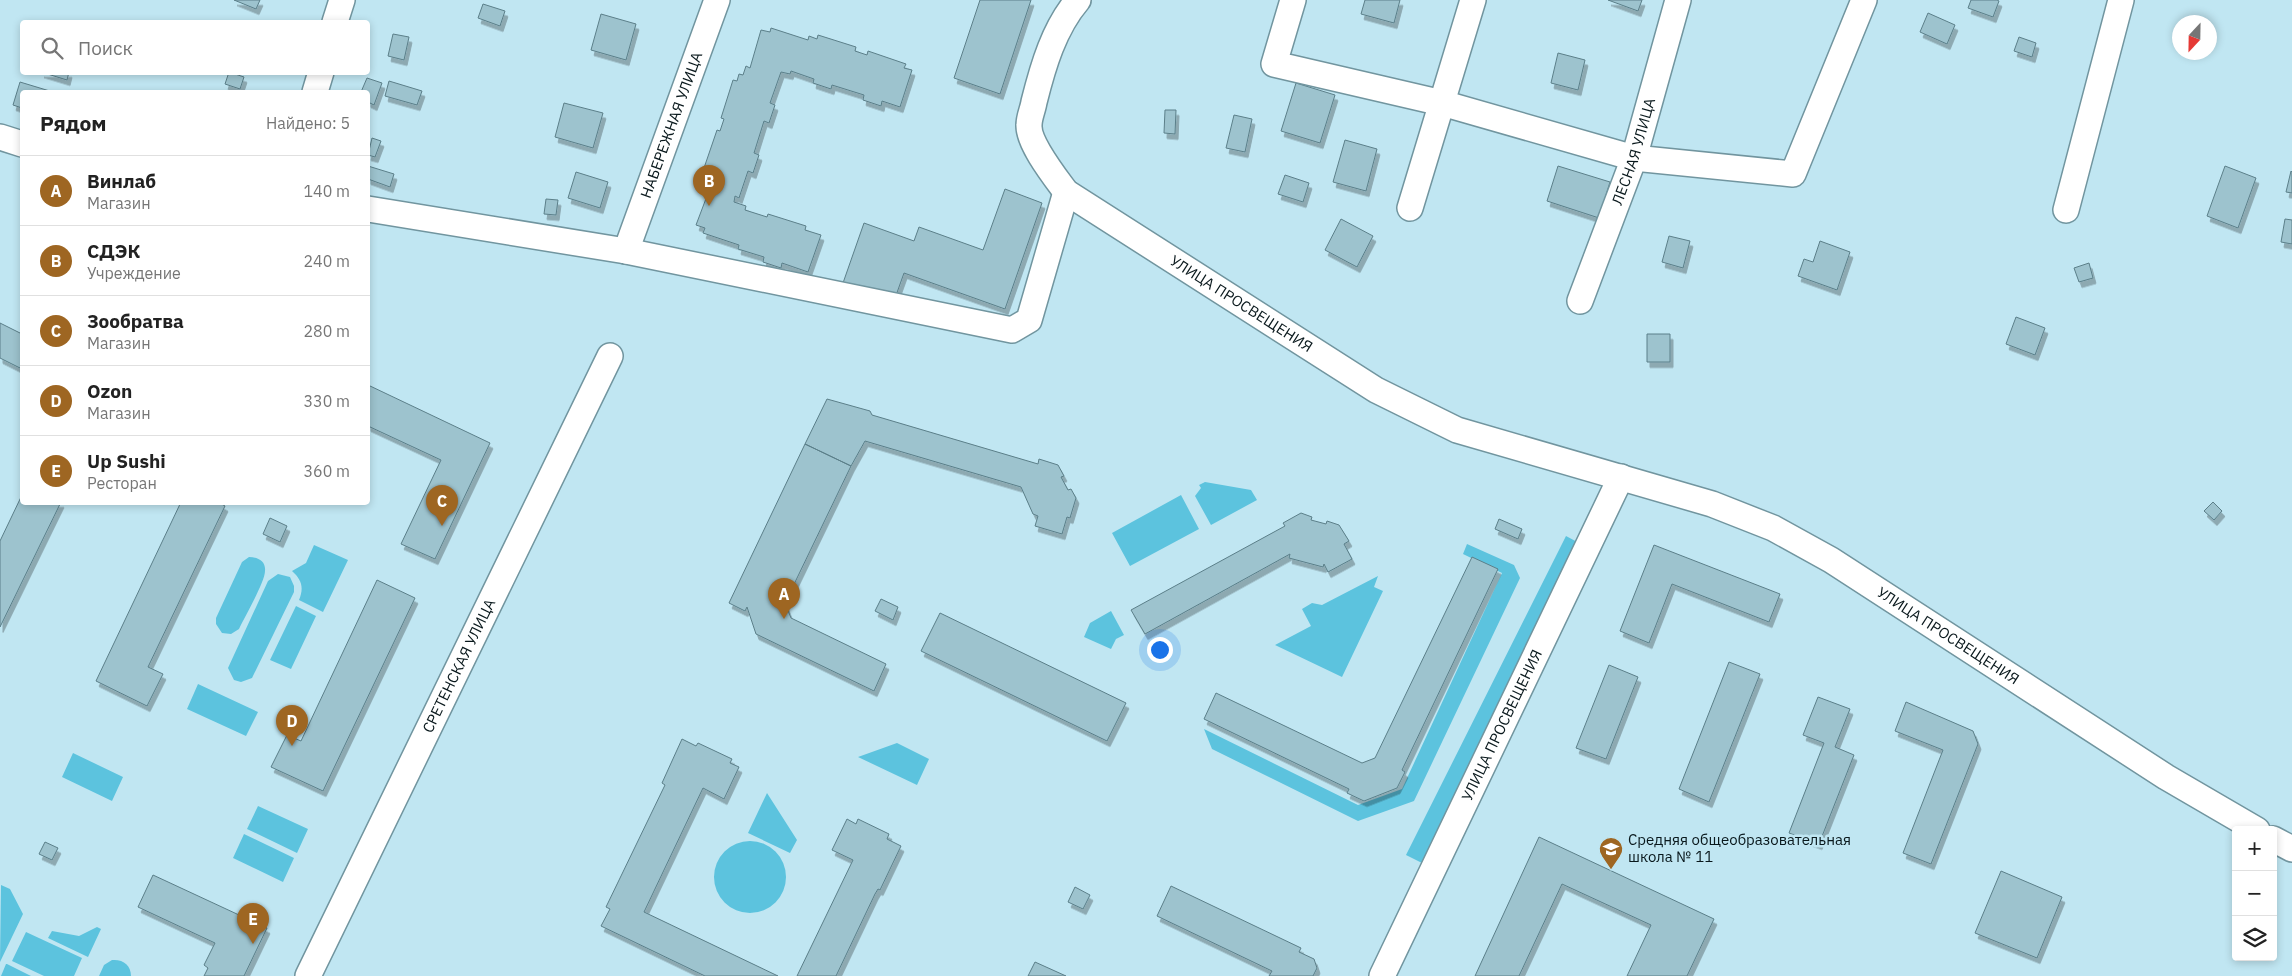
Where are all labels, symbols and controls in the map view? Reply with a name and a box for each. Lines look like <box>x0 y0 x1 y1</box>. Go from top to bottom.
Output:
north arrow <box>2172 15 2217 60</box>
search box <box>20 20 370 75</box>
icon: search <box>38 34 66 62</box>
text: Поиск <box>78 36 133 60</box>
street label: НАБЕРЕЖНАЯ УЛИЦА <box>636 49 707 201</box>
street label: ЛЕСНАЯ УЛИЦА <box>1607 95 1659 208</box>
text: Рядом <box>40 109 107 137</box>
text: Найдено: 5 <box>266 113 350 133</box>
pin: B <box>693 165 725 206</box>
text: Винлаб <box>87 169 156 193</box>
text: A <box>51 181 61 201</box>
text: 140 m <box>303 181 350 201</box>
text: Магазин <box>87 193 151 213</box>
text: СДЭК <box>87 239 140 263</box>
text: B <box>51 251 61 271</box>
text: 240 m <box>303 251 350 271</box>
street label: УЛИЦА ПРОСВЕЩЕНИЯ <box>1166 251 1316 356</box>
text: Учреждение <box>87 263 181 283</box>
text: Зообратва <box>87 309 184 333</box>
text: C <box>51 321 61 341</box>
text: 280 m <box>303 321 350 341</box>
text: Магазин <box>87 333 151 353</box>
text: Ozon <box>87 379 132 403</box>
text: D <box>50 391 62 411</box>
text: 330 m <box>303 391 350 411</box>
text: Магазин <box>87 403 151 423</box>
text: Up Sushi <box>87 449 166 473</box>
text: E <box>51 461 61 481</box>
text: 360 m <box>303 461 350 481</box>
text: Ресторан <box>87 473 157 493</box>
pin: C <box>426 485 458 526</box>
pin: A <box>768 578 800 619</box>
street label: УЛИЦА ПРОСВЕЩЕНИЯ <box>1874 582 2023 688</box>
street label: СРЕТЕНСКАЯ УЛИЦА <box>418 595 499 736</box>
your location <box>1147 637 1173 663</box>
street label: УЛИЦА ПРОСВЕЩЕНИЯ <box>1457 646 1546 804</box>
pin: D <box>276 705 308 746</box>
map controls <box>2232 826 2277 961</box>
button: + <box>2232 826 2277 871</box>
place label: Средняя общеобразовательная школа № 11 <box>1628 830 1851 866</box>
school or university icon: Средняя общеобразовательная школа № 11 <box>1598 836 1624 870</box>
button: − <box>2232 871 2277 916</box>
pin: E <box>237 903 269 944</box>
button: layers <box>2232 916 2277 961</box>

